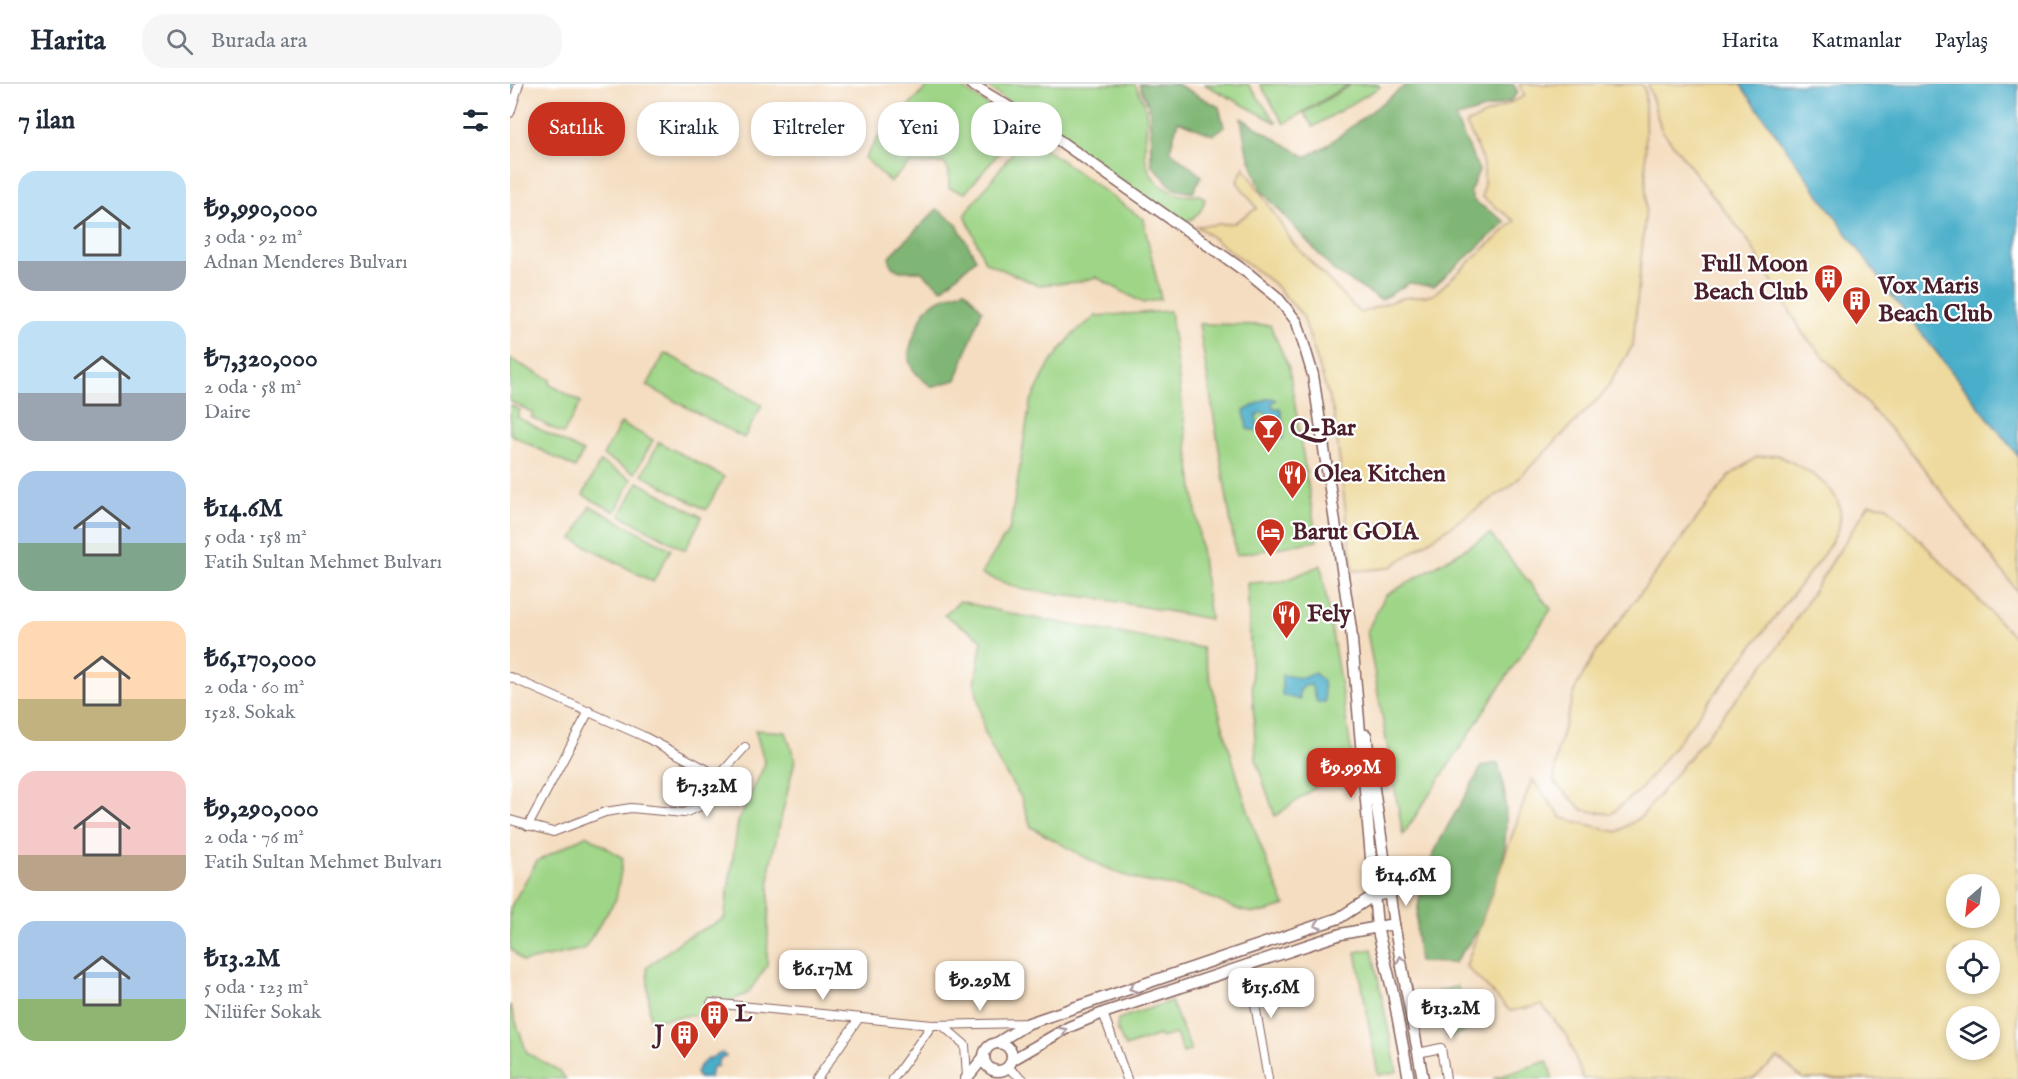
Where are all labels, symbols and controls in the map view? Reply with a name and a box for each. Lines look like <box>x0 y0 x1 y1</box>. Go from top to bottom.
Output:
search box <box>142 14 562 68</box>
text: Harita <box>30 24 106 59</box>
icon: search <box>163 25 196 58</box>
text: Burada ara <box>211 27 307 55</box>
text: Harita <box>1722 28 1778 55</box>
text: Katmanlar <box>1811 28 1902 55</box>
text: Paylaş <box>1935 28 1988 55</box>
chip: Satılık <box>528 102 625 156</box>
chip: Kiralık <box>637 102 739 156</box>
chip: Filtreler <box>751 102 866 156</box>
chip: Yeni <box>878 102 959 156</box>
chip: Daire <box>971 102 1062 156</box>
text: 7 ilan <box>18 104 75 137</box>
icon: filters <box>459 104 492 137</box>
text: ₺9,990,000 <box>204 192 318 225</box>
icon: home <box>66 195 138 267</box>
text: 3 oda · 92 m² <box>204 225 303 250</box>
place label: Full Moon Beach Club <box>1694 249 1808 308</box>
text: Adnan Menderes Bulvarı <box>204 250 408 275</box>
building icon: Full Moon Beach Club <box>1813 262 1845 304</box>
place label: Vox Maris Beach Club <box>1877 271 1993 330</box>
building icon: Vox Maris Beach Club <box>1841 284 1873 326</box>
text: ₺7,320,000 <box>204 342 318 375</box>
icon: home <box>66 345 138 417</box>
text: 2 oda · 58 m² <box>204 375 301 400</box>
text: Daire <box>204 400 251 425</box>
bar icon: Q-Bar <box>1253 412 1285 454</box>
place label: Q-Bar <box>1290 413 1356 444</box>
restaurant icon: Olea Kitchen <box>1277 458 1309 500</box>
place label: Olea Kitchen <box>1314 459 1446 490</box>
text: ₺14.6M <box>204 492 283 525</box>
icon: home <box>66 495 138 567</box>
hotel icon: Barut GOIA <box>1255 516 1287 558</box>
place label: Barut GOIA <box>1292 517 1420 548</box>
text: 5 oda · 158 m² <box>204 525 307 550</box>
text: Fatih Sultan Mehmet Bulvarı <box>204 550 442 575</box>
restaurant icon: Fely <box>1270 598 1302 640</box>
place label: Fely <box>1307 599 1352 630</box>
text: ₺6,170,000 <box>204 642 317 675</box>
icon: home <box>66 645 138 717</box>
text: 2 oda · 60 m² <box>204 675 305 700</box>
text: 1528. Sokak <box>204 700 296 725</box>
pin: ₺9.99M <box>1302 748 1400 799</box>
text: ₺9.99M <box>1321 755 1381 780</box>
pin: ₺7.32M <box>658 767 756 818</box>
text: ₺7.32M <box>677 774 737 799</box>
text: ₺9,290,000 <box>204 792 319 825</box>
icon: home <box>66 795 138 867</box>
text: 2 oda · 76 m² <box>204 825 304 850</box>
text: Fatih Sultan Mehmet Bulvarı <box>204 850 442 875</box>
pin: ₺14.6M <box>1357 856 1455 907</box>
text: ₺14.6M <box>1376 863 1436 888</box>
north arrow <box>1946 874 2000 928</box>
map controls <box>1946 874 2000 1060</box>
one-way arrow <box>1313 918 1324 931</box>
button: locate <box>1946 940 2000 994</box>
text: ₺13.2M <box>204 942 281 975</box>
icon: home <box>66 945 138 1017</box>
pin: ₺6.17M <box>774 950 872 1001</box>
one-way arrow <box>1395 955 1408 965</box>
text: ₺6.17M <box>793 957 853 982</box>
pin: ₺9.29M <box>931 961 1029 1012</box>
text: ₺9.29M <box>949 968 1011 993</box>
pin: ₺15.6M <box>1222 968 1320 1019</box>
text: 5 oda · 123 m² <box>204 975 309 1000</box>
text: ₺15.6M <box>1242 975 1300 1000</box>
one-way arrow <box>1128 981 1139 994</box>
pin: ₺13.2M <box>1402 989 1500 1040</box>
text: ₺13.2M <box>1422 996 1480 1021</box>
building icon: L <box>698 998 730 1040</box>
place label: L <box>735 999 753 1030</box>
text: Nilüfer Sokak <box>204 1000 321 1025</box>
button: layers <box>1946 1006 2000 1060</box>
building icon: J <box>669 1018 701 1060</box>
place label: J <box>651 1019 664 1050</box>
one-way arrow <box>1056 1026 1067 1038</box>

